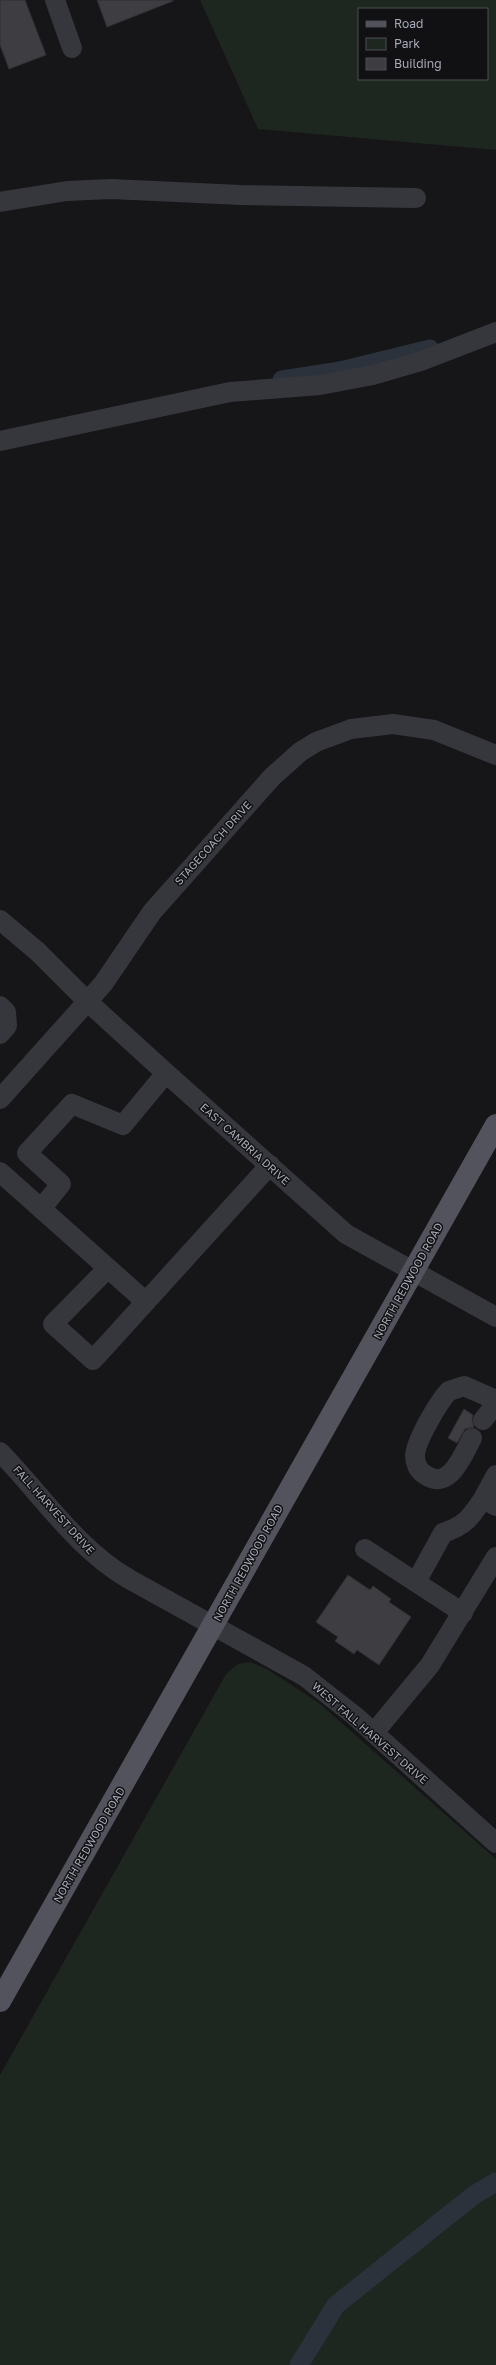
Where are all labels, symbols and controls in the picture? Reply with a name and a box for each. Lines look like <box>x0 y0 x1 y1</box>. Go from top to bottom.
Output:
legend <box>358 8 488 80</box>
text: Road <box>394 16 423 31</box>
text: Park <box>394 36 420 51</box>
text: Building <box>394 56 442 71</box>
street label: STAGECOACH DRIVE <box>172 798 254 887</box>
street label: EAST CAMBRIA DRIVE <box>198 1100 293 1187</box>
street label: NORTH REDWOOD ROAD <box>370 1220 445 1341</box>
street label: FALL HARVEST DRIVE <box>11 1463 98 1557</box>
street label: NORTH REDWOOD ROAD <box>210 1502 285 1623</box>
street label: WEST FALL HARVEST DRIVE <box>310 1679 431 1786</box>
street label: NORTH REDWOOD ROAD <box>50 1784 127 1905</box>

